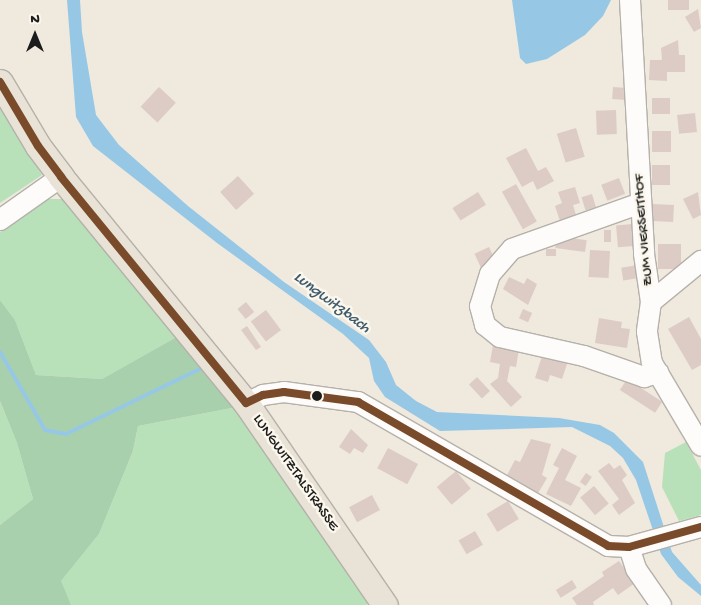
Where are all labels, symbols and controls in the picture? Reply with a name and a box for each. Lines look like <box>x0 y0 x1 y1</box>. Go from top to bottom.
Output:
north arrow <box>10 10 60 60</box>
text: N <box>30 11 40 28</box>
street label: ZUM VIERSEITHOF <box>630 173 658 287</box>
water label: Lungwitzbach <box>289 269 373 339</box>
unlabelled marker <box>312 391 322 401</box>
street label: LUNGWITZTALSTRASSE <box>248 411 342 535</box>

